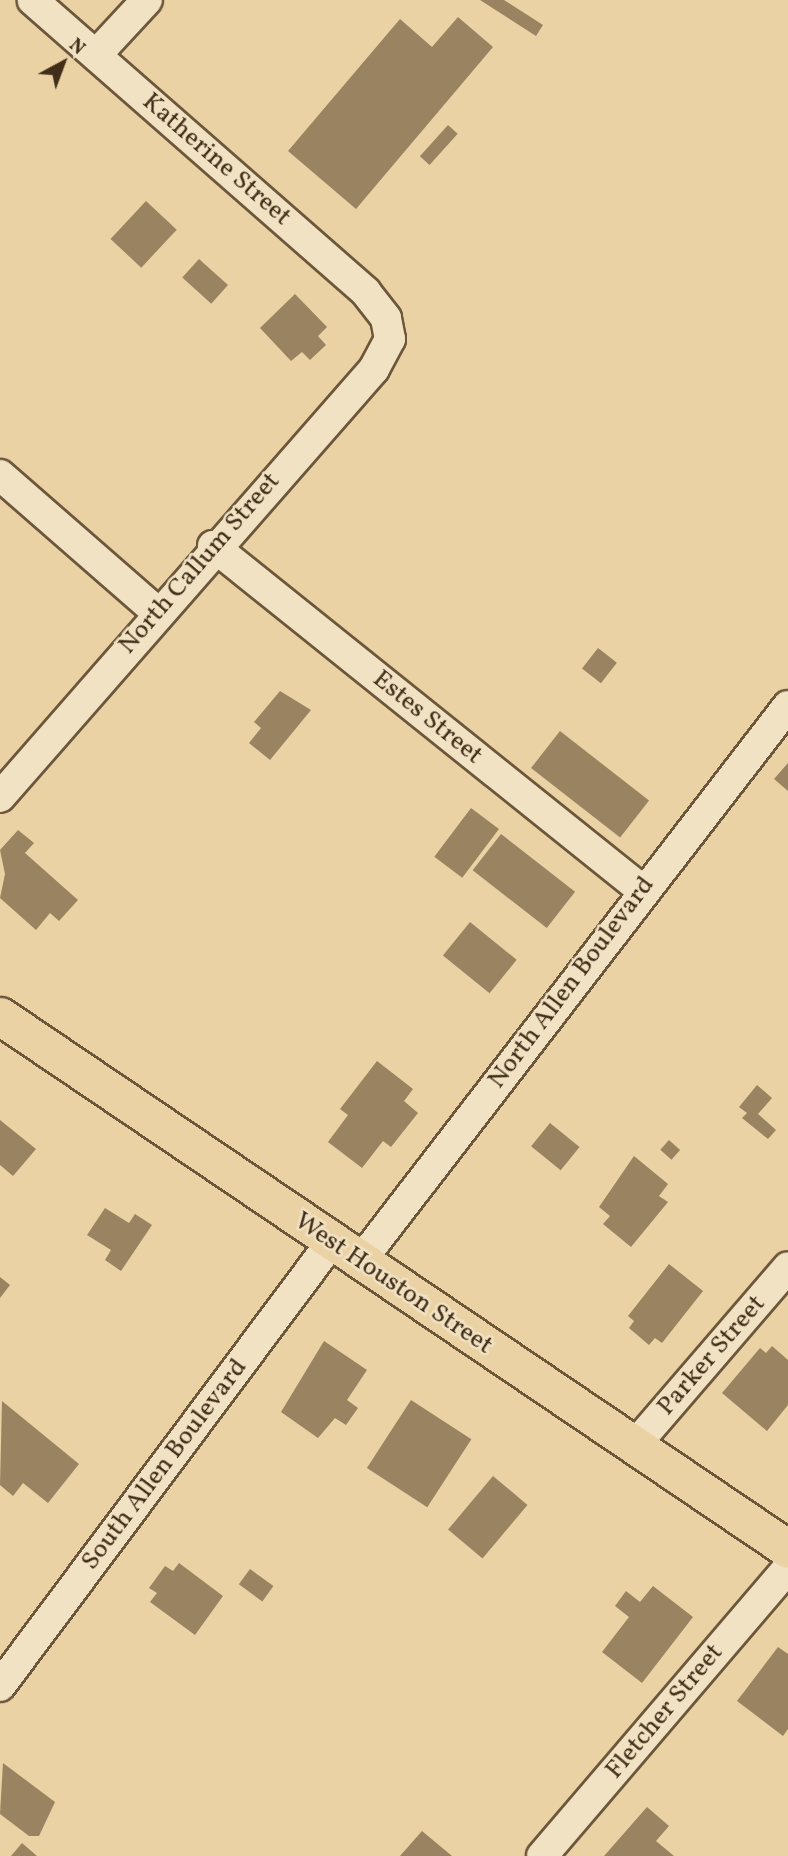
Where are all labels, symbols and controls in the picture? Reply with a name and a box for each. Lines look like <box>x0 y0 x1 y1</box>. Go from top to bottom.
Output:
north arrow <box>28 28 98 98</box>
text: N <box>63 33 91 61</box>
street label: Katherine Street <box>135 87 297 233</box>
street label: North Callum Street <box>113 467 287 661</box>
street label: Estes Street <box>366 664 488 772</box>
street label: North Allen Boulevard <box>482 871 662 1095</box>
street label: West Houston Street <box>288 1206 498 1362</box>
street label: Parker Street <box>651 1289 773 1423</box>
street label: South Allen Boulevard <box>75 1353 255 1577</box>
street label: Fletcher Street <box>600 1638 730 1786</box>

